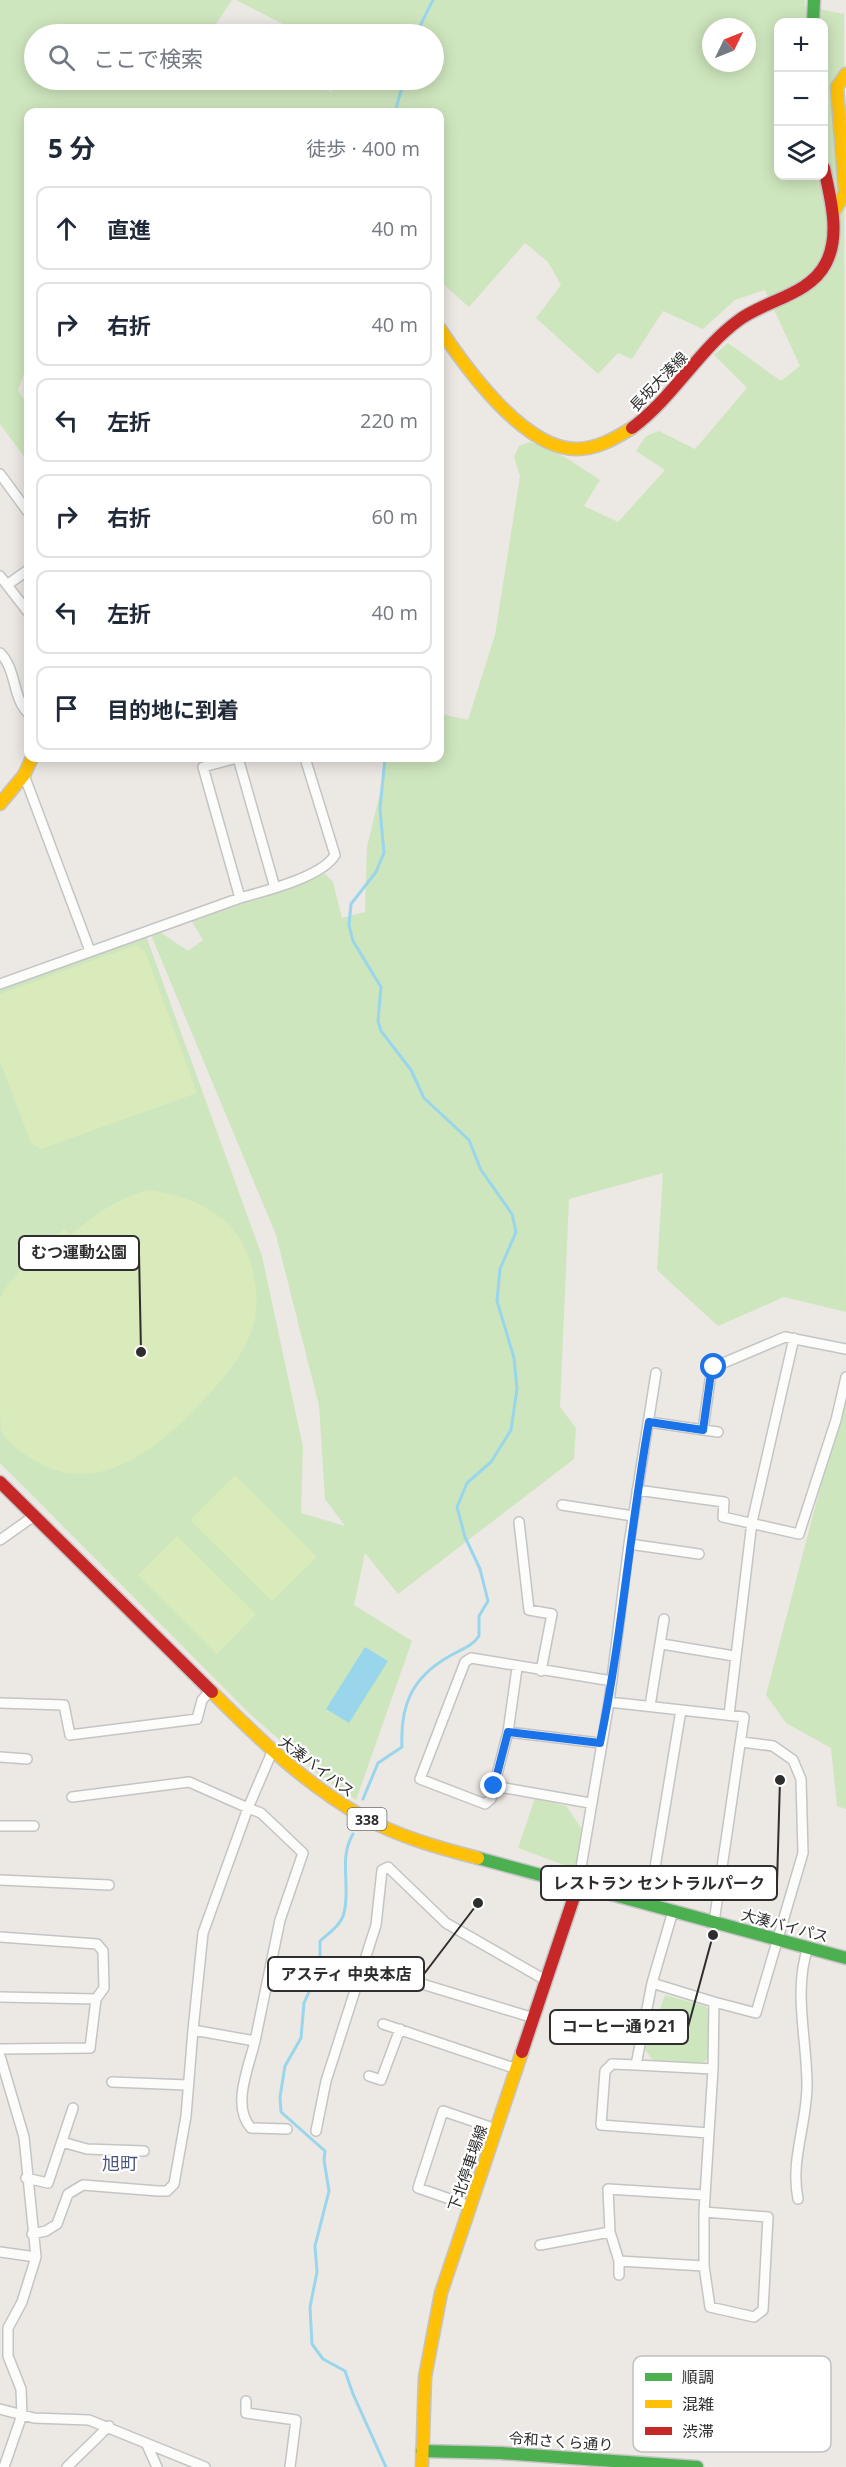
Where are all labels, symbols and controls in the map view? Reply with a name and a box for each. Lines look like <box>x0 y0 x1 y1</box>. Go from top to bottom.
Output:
north arrow <box>702 18 756 72</box>
map controls <box>774 18 828 180</box>
button: + <box>774 18 828 72</box>
search box <box>24 24 444 90</box>
icon: search <box>45 41 78 74</box>
text: ここで検索 <box>93 43 203 73</box>
button: − <box>774 72 828 126</box>
button: layers <box>774 126 828 180</box>
text: 5 分 <box>48 130 96 166</box>
text: 徒歩 · 400 m <box>306 135 420 162</box>
icon: ahead <box>50 212 83 245</box>
text: 直進 <box>107 214 151 244</box>
text: 40 m <box>371 215 418 242</box>
icon: right <box>50 308 83 341</box>
text: 右折 <box>107 310 151 340</box>
text: 40 m <box>371 311 418 338</box>
street label: 長坂大湊線 <box>625 347 691 415</box>
icon: left <box>50 404 83 437</box>
text: 左折 <box>107 406 151 436</box>
text: 220 m <box>360 407 418 434</box>
icon: right <box>50 500 83 533</box>
text: 右折 <box>107 502 151 532</box>
text: 60 m <box>371 503 418 530</box>
icon: left <box>50 596 83 629</box>
text: 左折 <box>107 598 151 628</box>
text: 40 m <box>371 599 418 626</box>
icon: arrive <box>50 692 83 725</box>
text: 目的地に到着 <box>107 694 239 724</box>
callout: むつ運動公園 <box>19 1236 139 1270</box>
text: むつ運動公園 <box>31 1241 127 1263</box>
route start <box>700 1353 726 1379</box>
street label: 大湊バイパス <box>275 1731 359 1801</box>
route end <box>480 1772 506 1798</box>
road number: 338 <box>348 1808 386 1830</box>
callout: レストラン セントラルパーク <box>541 1866 777 1900</box>
text: レストラン セントラルパーク <box>553 1872 765 1894</box>
street label: 大湊バイパス <box>739 1904 831 1946</box>
callout: アスティ 中央本店 <box>268 1957 424 1991</box>
text: アスティ 中央本店 <box>280 1963 412 1985</box>
callout: コーヒー通り21 <box>550 2010 688 2044</box>
text: コーヒー通り21 <box>562 2015 676 2037</box>
street label: 下北停車場線 <box>443 2122 491 2214</box>
district label: 旭町 <box>102 2151 138 2175</box>
legend <box>633 2356 831 2452</box>
text: 順調 <box>682 2366 714 2388</box>
text: 混雑 <box>682 2393 714 2415</box>
text: 渋滞 <box>682 2420 714 2442</box>
street label: 令和さくら通り <box>508 2427 614 2455</box>

